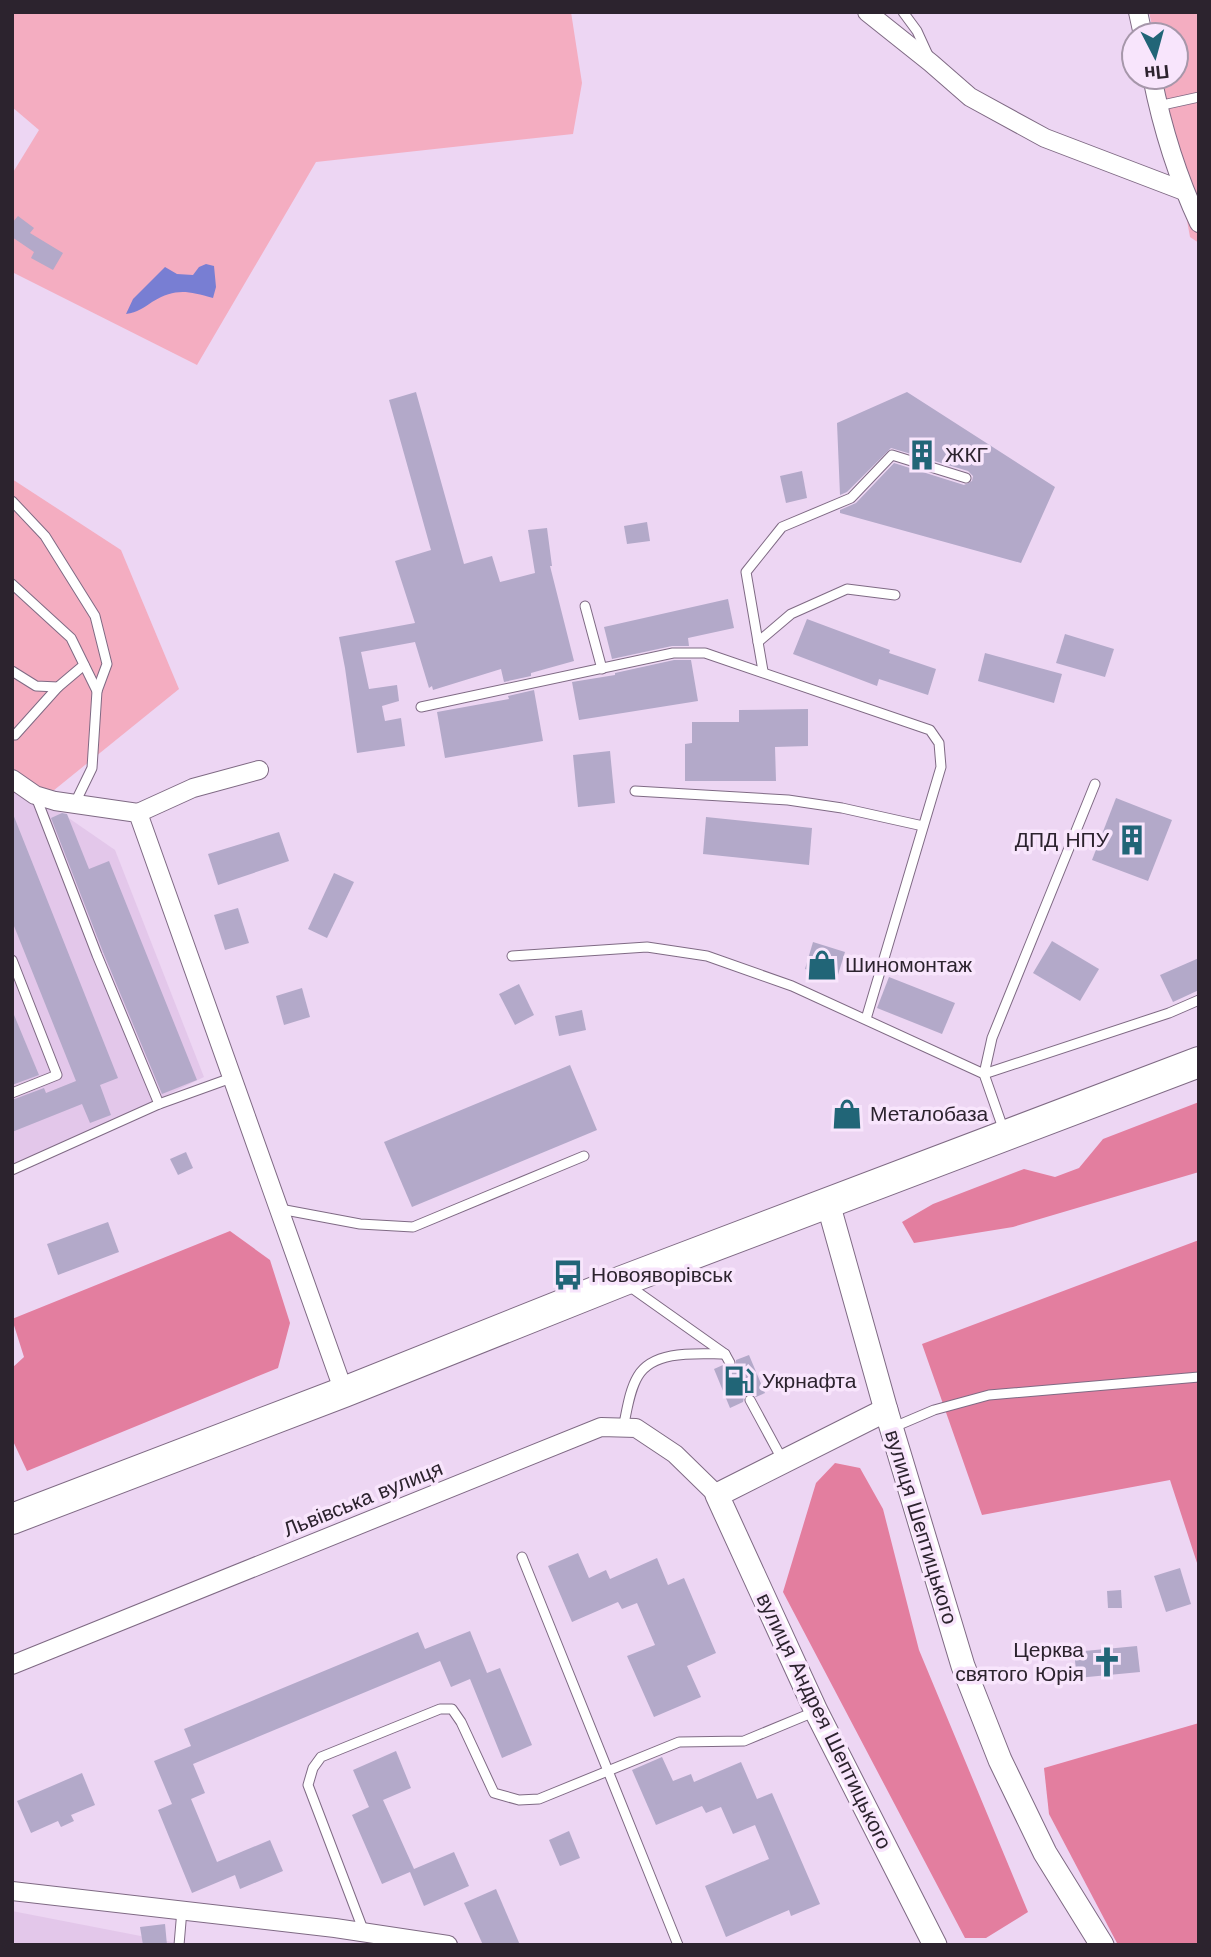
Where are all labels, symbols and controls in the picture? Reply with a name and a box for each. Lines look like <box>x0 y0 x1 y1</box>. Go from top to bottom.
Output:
north arrow <box>1120 21 1190 91</box>
text: Пн <box>1143 60 1170 85</box>
building icon: ЖКГ <box>905 438 939 472</box>
place label: ЖКГ <box>945 442 988 467</box>
building icon: ДПД НПУ <box>1115 823 1149 857</box>
place label: ДПД НПУ <box>1015 827 1110 852</box>
shop icon: Шиномонтаж <box>805 948 839 982</box>
place label: Шиномонтаж <box>845 952 972 977</box>
shop icon: Металобаза <box>830 1097 864 1131</box>
place label: Металобаза <box>870 1101 989 1126</box>
bus stop icon: Новояворівськ <box>551 1258 585 1292</box>
place label: Новояворівськ <box>591 1262 733 1287</box>
fuel station icon: Укрнафта <box>722 1364 756 1398</box>
place label: Укрнафта <box>762 1368 857 1393</box>
street label: вулиця Шептицького <box>880 1427 963 1627</box>
street label: Львівська вулиця <box>280 1455 446 1542</box>
street label: вулиця Андрея Шептицького <box>751 1589 897 1853</box>
place label: Церква святого Юрія <box>955 1637 1084 1686</box>
church icon: Церква святого Юрія <box>1090 1645 1124 1679</box>

